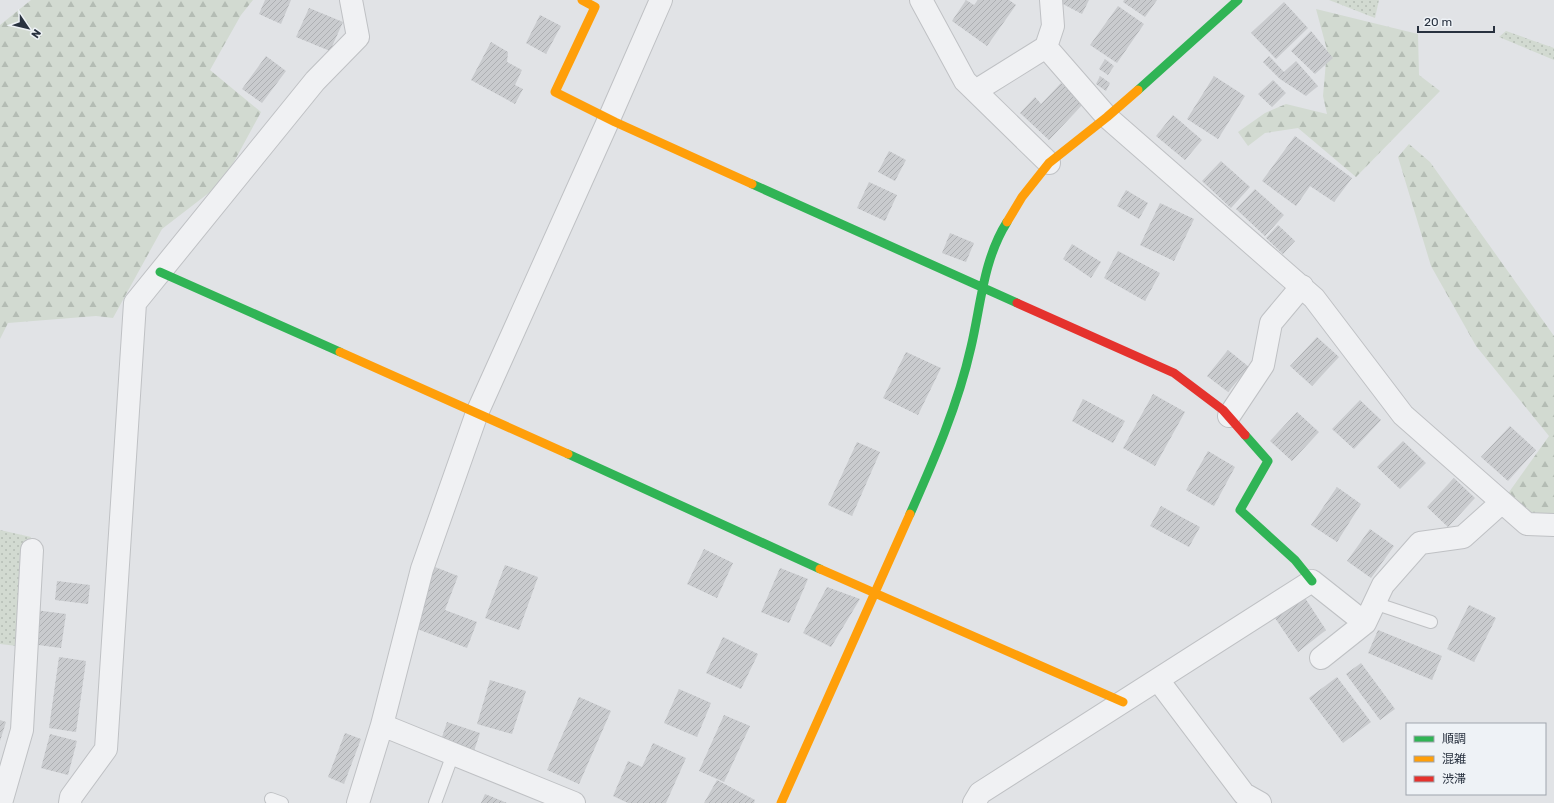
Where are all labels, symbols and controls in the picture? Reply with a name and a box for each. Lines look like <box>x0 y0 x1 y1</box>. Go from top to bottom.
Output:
north arrow <box>8 8 48 48</box>
scale bar <box>1418 8 1494 34</box>
text: 20 m <box>1424 15 1452 29</box>
text: N <box>28 26 43 40</box>
legend <box>1406 723 1546 795</box>
text: 順調 <box>1442 732 1466 746</box>
text: 混雑 <box>1442 752 1466 766</box>
text: 渋滞 <box>1442 772 1466 786</box>

